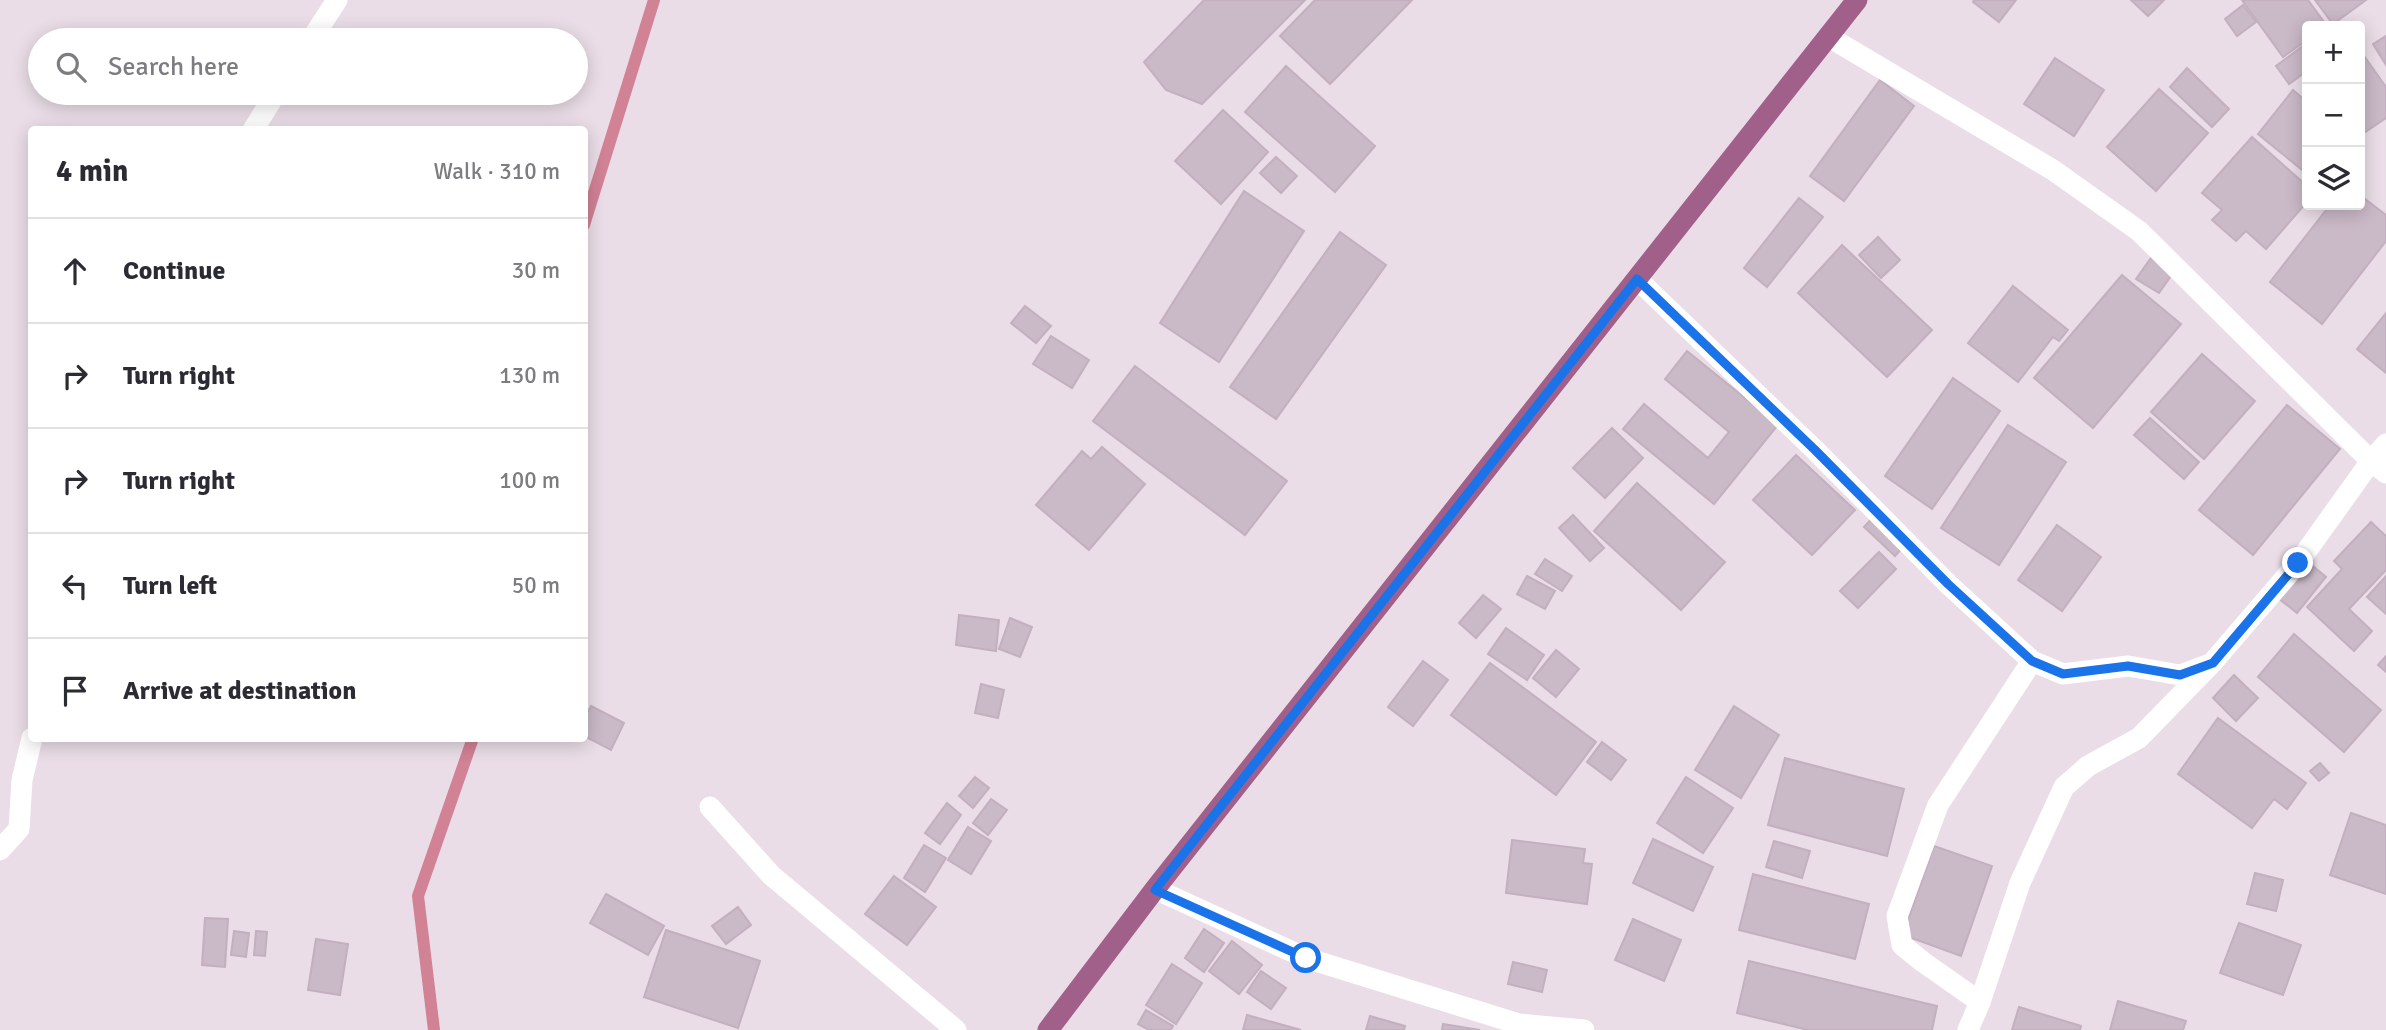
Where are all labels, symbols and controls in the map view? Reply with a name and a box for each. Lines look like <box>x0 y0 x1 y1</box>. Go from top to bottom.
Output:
map controls <box>2302 21 2365 210</box>
button: + <box>2302 21 2365 84</box>
search box <box>28 28 588 105</box>
icon: search <box>52 48 90 86</box>
text: Search here <box>108 51 239 83</box>
button: − <box>2302 84 2365 147</box>
button: layers <box>2302 147 2365 210</box>
text: 4 min <box>56 153 128 190</box>
text: Walk · 310 m <box>434 157 560 186</box>
icon: ahead <box>56 252 94 290</box>
text: Continue <box>123 255 225 287</box>
text: 30 m <box>512 256 560 285</box>
icon: right <box>56 357 94 395</box>
text: Turn right <box>123 360 235 392</box>
text: 130 m <box>499 361 560 390</box>
icon: right <box>56 462 94 500</box>
text: Turn right <box>123 465 235 497</box>
text: 100 m <box>499 466 560 495</box>
route end <box>2282 547 2313 578</box>
icon: left <box>56 567 94 605</box>
text: Turn left <box>123 570 217 602</box>
text: 50 m <box>512 571 560 600</box>
icon: arrive <box>56 672 94 710</box>
text: Arrive at destination <box>123 675 356 707</box>
route start <box>1290 942 1321 973</box>

